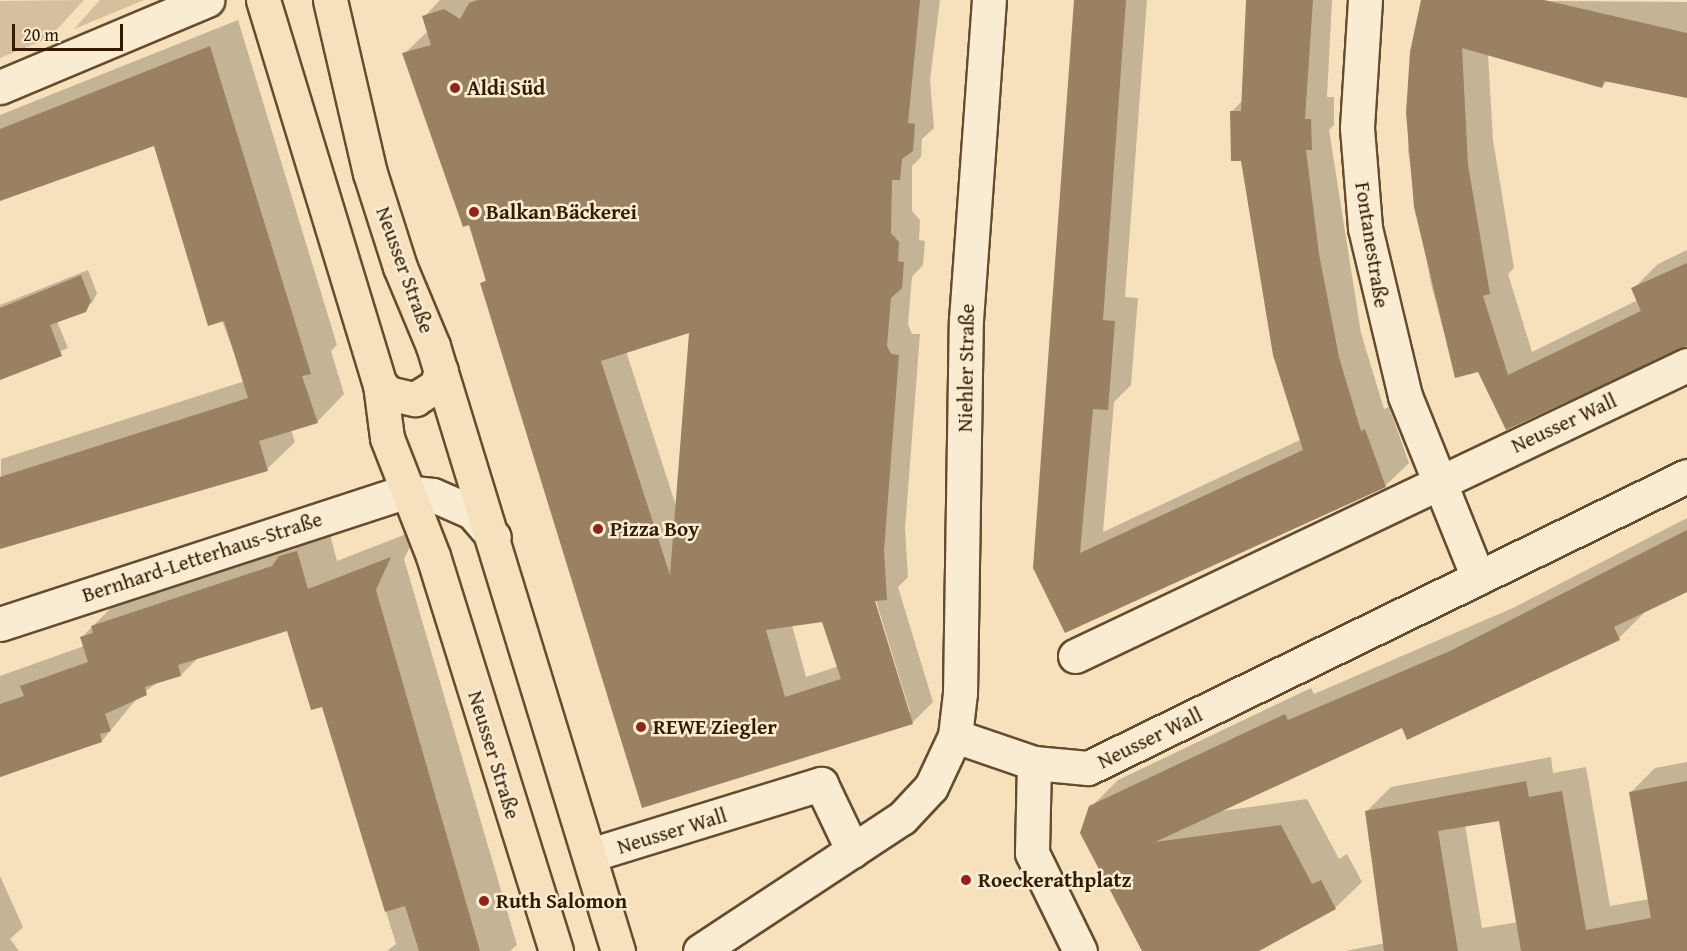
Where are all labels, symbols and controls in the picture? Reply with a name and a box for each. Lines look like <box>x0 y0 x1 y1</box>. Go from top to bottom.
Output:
scale bar <box>15 12 126 50</box>
text: 20 m <box>23 21 59 48</box>
place label: Aldi Süd <box>467 75 545 101</box>
marker: Aldi Süd <box>448 81 462 95</box>
street label: Fontanestraße <box>1350 180 1394 310</box>
place label: Balkan Bäckerei <box>486 199 637 225</box>
street label: Neusser Straße <box>370 203 440 337</box>
marker: Balkan Bäckerei <box>467 205 481 219</box>
street label: Niehler Straße <box>952 304 980 432</box>
street label: Neusser Wall <box>1507 388 1621 458</box>
street label: Bernhard-Letterhaus-Straße <box>79 506 325 608</box>
place label: Pizza Boy <box>610 516 699 542</box>
marker: Pizza Boy <box>591 522 605 536</box>
street label: Neusser Straße <box>463 688 525 822</box>
street label: Neusser Wall <box>1093 702 1207 774</box>
place label: REWE Ziegler <box>653 714 777 740</box>
marker: REWE Ziegler <box>634 720 648 734</box>
street label: Neusser Wall <box>614 802 730 860</box>
place label: Roeckerathplatz <box>978 867 1131 893</box>
marker: Roeckerathplatz <box>959 873 973 887</box>
place label: Ruth Salomon <box>496 888 627 914</box>
marker: Ruth Salomon <box>477 894 491 908</box>

